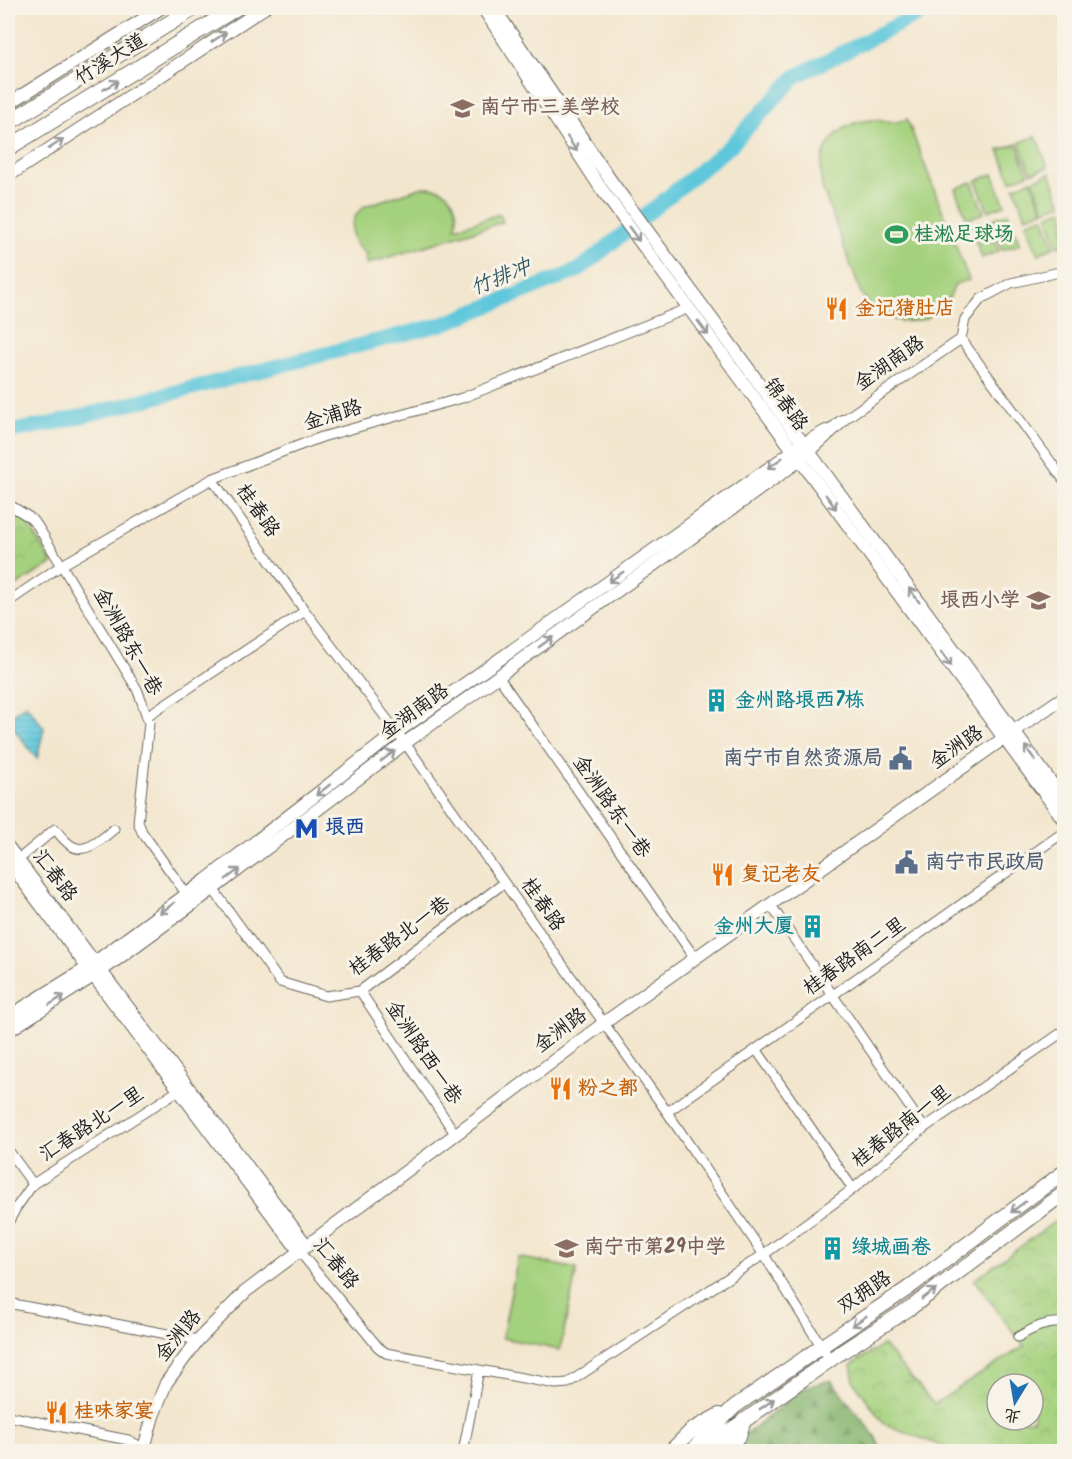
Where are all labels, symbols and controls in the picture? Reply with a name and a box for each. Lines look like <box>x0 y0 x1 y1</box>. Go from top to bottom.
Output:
street label: 竹溪大道 <box>69 25 153 95</box>
one-way arrow <box>210 30 227 42</box>
one-way arrow <box>102 78 119 90</box>
place label: 南宁市三美学校 <box>480 92 620 124</box>
school or university icon: 南宁市三美学校 <box>449 95 475 121</box>
one-way arrow <box>566 136 579 153</box>
one-way arrow <box>48 138 64 150</box>
place label: 桂淞足球场 <box>914 219 1014 251</box>
sports icon: 桂淞足球场 <box>883 222 909 248</box>
one-way arrow <box>628 225 641 241</box>
water label: 竹排冲 <box>466 250 538 305</box>
place label: 金记猪肚店 <box>855 293 955 325</box>
restaurant icon: 金记猪肚店 <box>824 296 850 322</box>
one-way arrow <box>697 319 709 335</box>
street label: 金湖南路 <box>848 327 933 400</box>
street label: 锦春路 <box>754 371 816 439</box>
street label: 金浦路 <box>300 392 367 440</box>
one-way arrow <box>768 457 784 470</box>
street label: 桂春路 <box>227 477 288 546</box>
one-way arrow <box>825 493 837 509</box>
one-way arrow <box>609 570 625 583</box>
street label: 金洲路东一巷 <box>84 582 171 703</box>
place label: 埌西小学 <box>940 585 1020 617</box>
one-way arrow <box>908 588 921 604</box>
school or university icon: 埌西小学 <box>1025 588 1051 614</box>
one-way arrow <box>537 636 553 648</box>
one-way arrow <box>940 650 953 666</box>
street label: 金湖南路 <box>373 675 458 748</box>
place label: 金州路埌西7栋 <box>735 685 864 717</box>
building icon: 金州路埌西7栋 <box>704 688 730 714</box>
street label: 金洲路 <box>923 717 992 778</box>
place label: 南宁市自然资源局 <box>723 743 883 775</box>
one-way arrow <box>1024 745 1036 761</box>
public building icon: 南宁市自然资源局 <box>888 746 914 772</box>
street label: 金洲路东一巷 <box>563 749 659 866</box>
one-way arrow <box>379 750 395 762</box>
one-way arrow <box>315 783 331 796</box>
place label: 埌西 <box>325 812 365 844</box>
metro station icon: 埌西 <box>294 815 320 841</box>
street label: 汇春路 <box>23 842 85 910</box>
place label: 南宁市民政局 <box>925 847 1045 879</box>
public building icon: 南宁市民政局 <box>894 850 920 876</box>
place label: 复记老友 <box>741 859 821 891</box>
restaurant icon: 复记老友 <box>710 862 736 888</box>
one-way arrow <box>224 868 240 880</box>
street label: 桂春路 <box>512 871 573 940</box>
street label: 桂春路北一巷 <box>342 888 459 985</box>
one-way arrow <box>160 901 176 914</box>
street label: 桂春路南二里 <box>797 909 913 1005</box>
place label: 金州大厦 <box>714 911 794 943</box>
building icon: 金州大厦 <box>799 914 825 940</box>
one-way arrow <box>48 993 65 1005</box>
street label: 金洲路西一巷 <box>376 994 470 1113</box>
street label: 金洲路 <box>527 1000 595 1062</box>
place label: 粉之都 <box>578 1073 638 1105</box>
restaurant icon: 粉之都 <box>547 1076 573 1102</box>
street label: 桂春路南一里 <box>845 1077 959 1177</box>
street label: 汇春路北一里 <box>33 1079 151 1171</box>
one-way arrow <box>1010 1201 1026 1213</box>
street label: 汇春路 <box>304 1231 367 1298</box>
place label: 南宁市第29中学 <box>584 1232 726 1264</box>
place label: 绿城画卷 <box>851 1232 931 1264</box>
school or university icon: 南宁市第29中学 <box>553 1235 579 1261</box>
building icon: 绿城画卷 <box>820 1235 846 1261</box>
street label: 双拥路 <box>831 1262 900 1323</box>
one-way arrow <box>920 1288 936 1300</box>
street label: 金洲路 <box>148 1302 211 1369</box>
one-way arrow <box>851 1314 868 1327</box>
north arrow <box>985 1372 1045 1432</box>
place label: 桂味家宴 <box>74 1396 154 1428</box>
one-way arrow <box>759 1398 775 1410</box>
restaurant icon: 桂味家宴 <box>43 1399 69 1425</box>
text: 北 <box>1002 1401 1023 1429</box>

